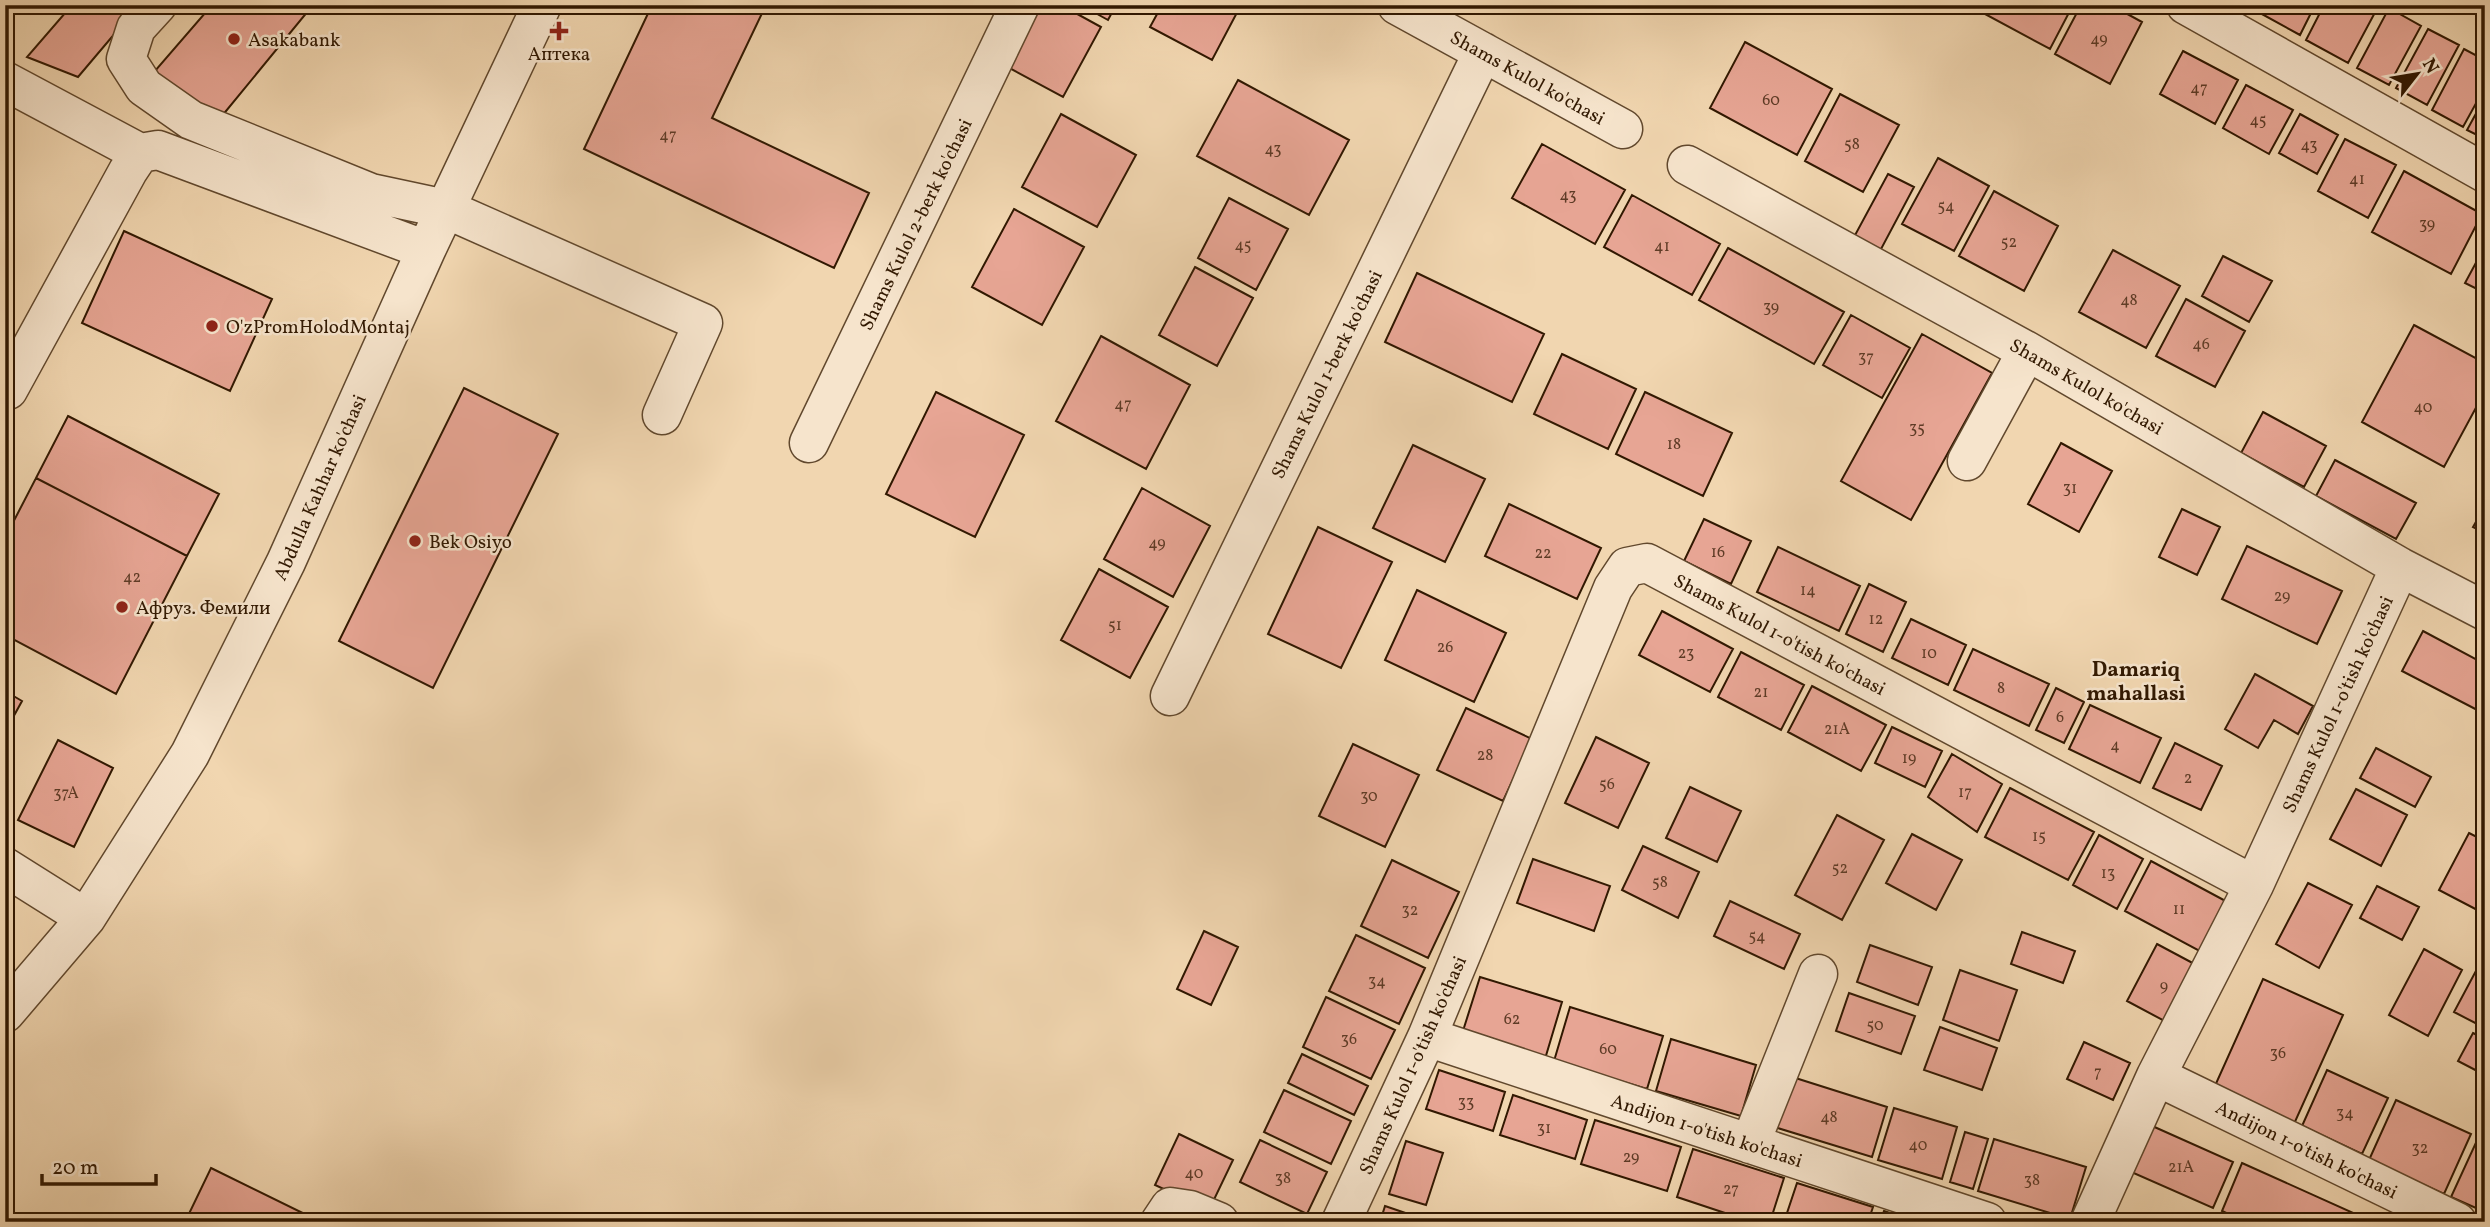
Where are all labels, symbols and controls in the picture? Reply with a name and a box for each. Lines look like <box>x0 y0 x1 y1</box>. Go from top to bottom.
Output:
marker: Аптека <box>551 23 567 39</box>
street label: Shams Kulol ko'chasi <box>1445 25 1609 132</box>
place label: Asakabank <box>248 28 340 54</box>
house number: 49 <box>2090 29 2108 51</box>
marker: Asakabank <box>226 31 242 47</box>
north arrow <box>2382 38 2452 108</box>
place label: Аптека <box>528 42 590 68</box>
text: N <box>2415 54 2445 79</box>
house number: 47 <box>2190 78 2208 100</box>
house number: 60 <box>1762 90 1780 112</box>
house number: 45 <box>2250 110 2266 132</box>
street label: Shams Kulol 2-berk ko'chasi <box>854 114 980 335</box>
house number: 47 <box>659 125 677 147</box>
house number: 58 <box>1844 134 1860 156</box>
house number: 43 <box>2300 135 2318 157</box>
house number: 43 <box>1264 139 1282 161</box>
house number: 41 <box>2349 169 2365 191</box>
house number: 43 <box>1559 185 1577 207</box>
house number: 54 <box>1937 196 1955 218</box>
house number: 39 <box>2419 214 2435 236</box>
house number: 52 <box>2001 232 2017 254</box>
house number: 45 <box>1235 235 1251 257</box>
house number: 41 <box>1654 236 1670 258</box>
street label: Shams Kulol 1-berk ko'chasi <box>1266 266 1390 484</box>
house number: 48 <box>2120 290 2138 312</box>
house number: 39 <box>1763 297 1779 319</box>
place label: O'zPromHolodMontaj <box>226 315 410 341</box>
marker: O'zPromHolodMontaj <box>204 318 220 334</box>
street label: Shams Kulol ko'chasi <box>2004 333 2168 443</box>
house number: 46 <box>2192 334 2210 356</box>
house number: 37 <box>1858 347 1874 369</box>
street label: Abdulla Kahhar ko'chasi <box>268 390 374 585</box>
house number: 47 <box>1114 394 1132 416</box>
house number: 40 <box>2414 397 2432 419</box>
house number: 35 <box>1909 418 1925 440</box>
house number: 18 <box>1667 434 1681 456</box>
house number: 31 <box>2063 478 2077 500</box>
place label: Bek Osiyo <box>429 530 512 556</box>
marker: Bek Osiyo <box>407 533 423 549</box>
house number: 49 <box>1148 533 1166 555</box>
house number: 16 <box>1711 542 1725 564</box>
house number: 22 <box>1534 543 1552 565</box>
house number: 42 <box>123 567 141 589</box>
street label: Shams Kulol 1-o'tish ko'chasi <box>1668 569 1890 703</box>
house number: 14 <box>1800 580 1816 602</box>
house number: 29 <box>2274 586 2290 608</box>
street label: Shams Kulol 1-o'tish ko'chasi <box>2277 592 2401 818</box>
place label: Афруз. Фемили <box>136 596 271 622</box>
marker: Афруз. Фемили <box>114 599 130 615</box>
house number: 12 <box>1869 609 1883 631</box>
house number: 51 <box>1108 615 1122 637</box>
house number: 26 <box>1437 637 1453 659</box>
house number: 23 <box>1678 643 1694 665</box>
house number: 10 <box>1921 643 1937 665</box>
district label: Damariq mahallasi <box>2086 656 2186 709</box>
house number: 8 <box>1997 678 2005 700</box>
house number: 21 <box>1754 682 1768 704</box>
house number: 6 <box>2056 707 2064 729</box>
house number: 21A <box>1824 719 1850 741</box>
house number: 4 <box>2110 735 2120 757</box>
house number: 28 <box>1477 745 1493 767</box>
house number: 19 <box>1902 748 1916 770</box>
house number: 2 <box>2184 768 2192 790</box>
house number: 56 <box>1599 774 1615 796</box>
house number: 17 <box>1958 782 1972 804</box>
house number: 37А <box>53 783 79 805</box>
house number: 30 <box>1360 786 1378 808</box>
house number: 15 <box>2032 826 2046 848</box>
house number: 52 <box>1832 858 1848 880</box>
house number: 13 <box>2101 863 2115 885</box>
house number: 58 <box>1652 872 1668 894</box>
house number: 11 <box>2173 899 2185 921</box>
house number: 32 <box>1402 900 1418 922</box>
house number: 54 <box>1748 926 1766 948</box>
street label: Shams Kulol 1-o'tish ko'chasi <box>1354 952 1474 1179</box>
house number: 34 <box>1368 971 1386 993</box>
house number: 9 <box>2160 976 2168 998</box>
house number: 62 <box>1504 1009 1520 1031</box>
house number: 50 <box>1867 1015 1884 1037</box>
house number: 36 <box>1341 1029 1357 1051</box>
house number: 60 <box>1599 1039 1617 1061</box>
house number: 36 <box>2270 1043 2286 1065</box>
house number: 7 <box>2094 1062 2102 1084</box>
street label: Andijon 1-o'tish ko'chasi <box>1607 1089 1806 1175</box>
house number: 33 <box>1458 1092 1474 1114</box>
street label: Andijon 1-o'tish ko'chasi <box>2211 1095 2402 1206</box>
house number: 34 <box>2336 1103 2354 1125</box>
house number: 48 <box>1820 1107 1838 1129</box>
house number: 31 <box>1537 1118 1551 1140</box>
house number: 40 <box>1909 1135 1927 1157</box>
house number: 32 <box>2412 1138 2428 1160</box>
scale bar <box>42 1143 156 1187</box>
house number: 29 <box>1623 1147 1639 1169</box>
text: 20 m <box>52 1154 98 1183</box>
house number: 21A <box>2168 1157 2194 1179</box>
house number: 40 <box>1185 1163 1203 1185</box>
house number: 38 <box>1275 1168 1291 1190</box>
house number: 38 <box>2024 1170 2040 1192</box>
house number: 27 <box>1723 1179 1739 1201</box>

